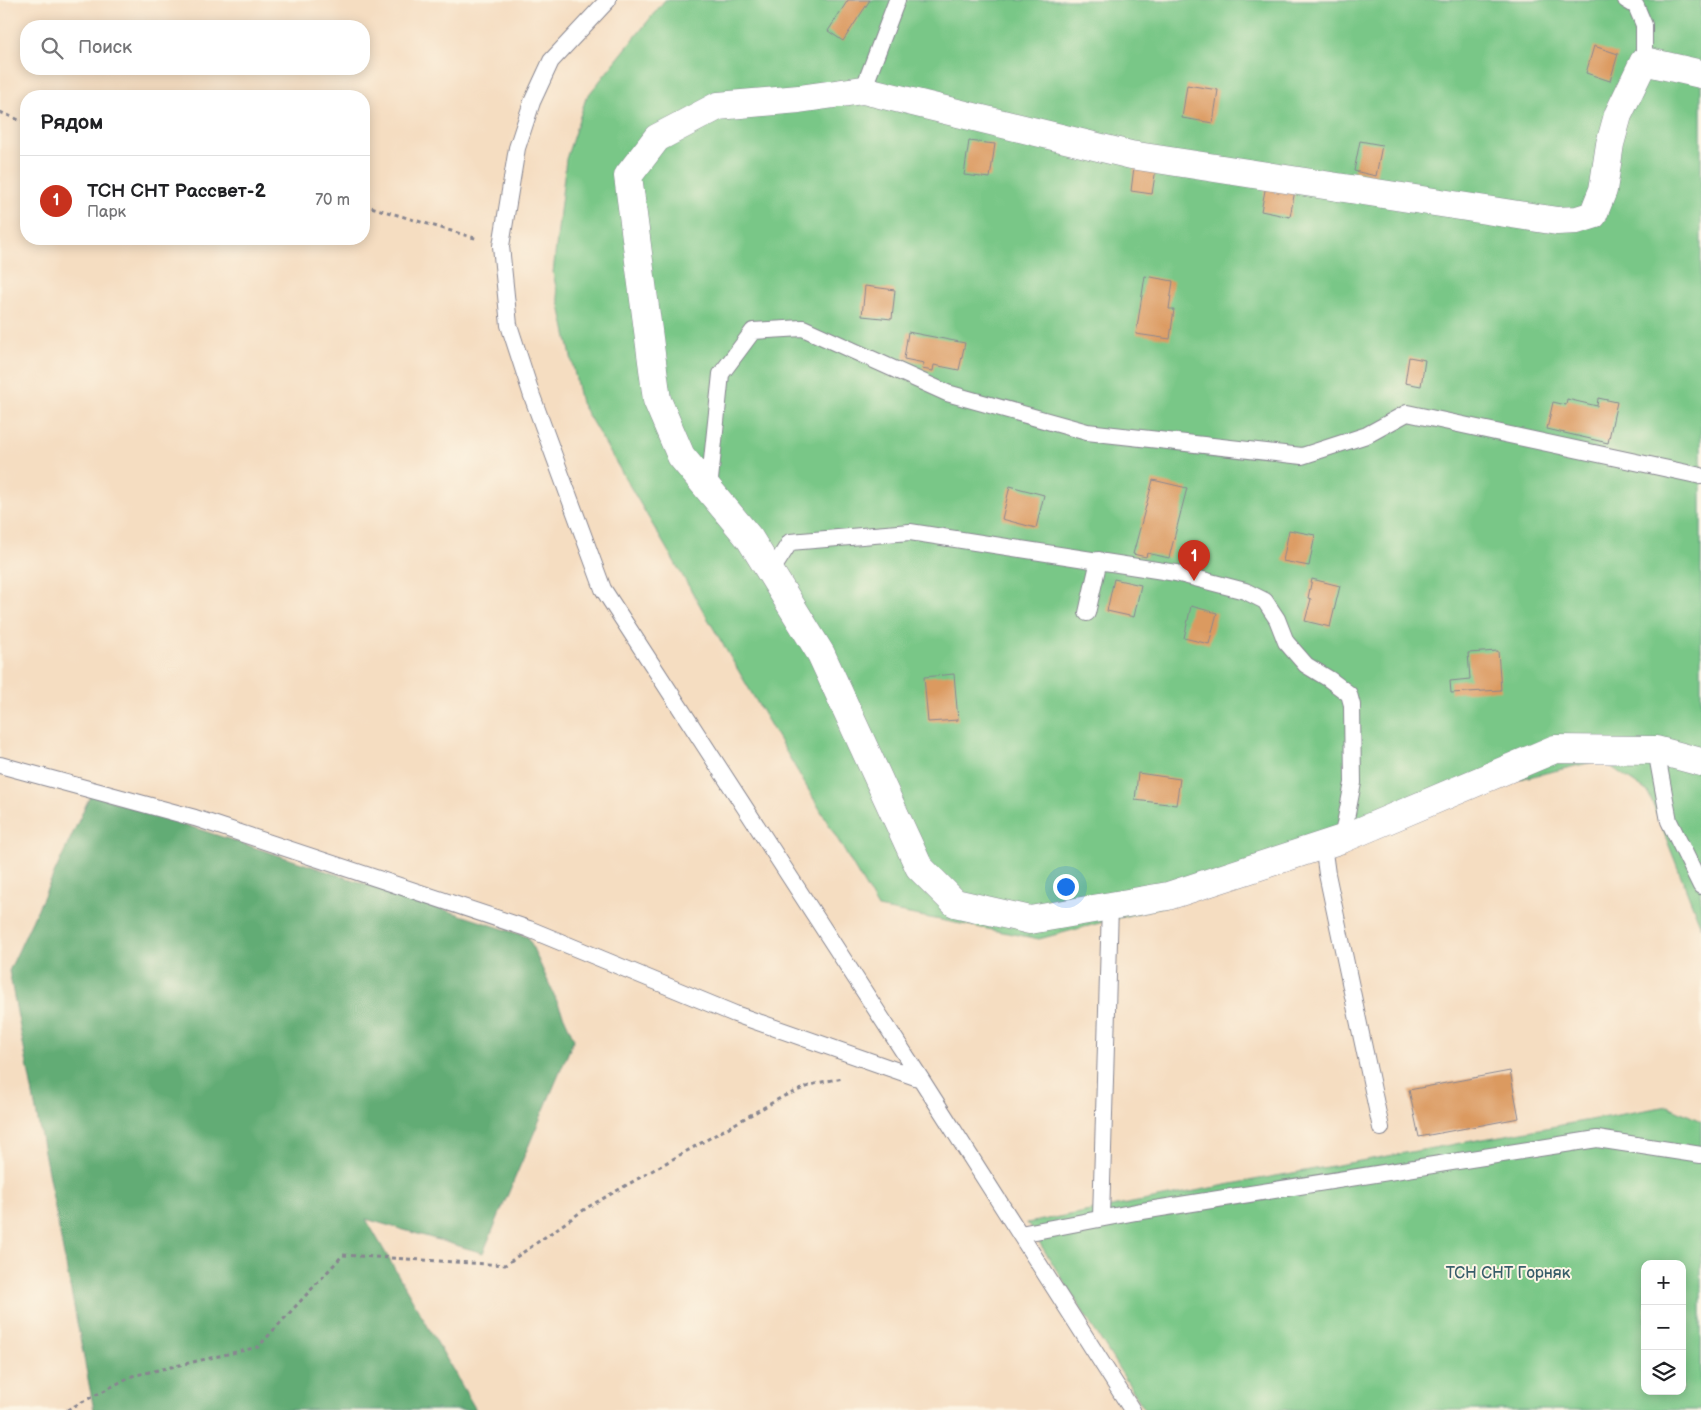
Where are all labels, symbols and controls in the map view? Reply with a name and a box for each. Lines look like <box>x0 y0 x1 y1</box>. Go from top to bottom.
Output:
search box <box>20 20 370 75</box>
icon: search <box>38 34 66 62</box>
text: Поиск <box>78 36 132 59</box>
text: Рядом <box>40 110 103 135</box>
text: ТСН СНТ Рассвет-2 <box>87 180 266 203</box>
text: 1 <box>53 191 59 210</box>
text: 70 m <box>315 191 350 210</box>
text: Парк <box>87 203 126 222</box>
pin: 1 <box>1178 540 1210 581</box>
your location <box>1053 874 1079 900</box>
map controls <box>1641 1260 1686 1395</box>
button: + <box>1641 1260 1686 1305</box>
park label: ТСН СНТ Горняк <box>1446 1264 1571 1283</box>
button: − <box>1641 1305 1686 1350</box>
button: layers <box>1641 1350 1686 1395</box>

